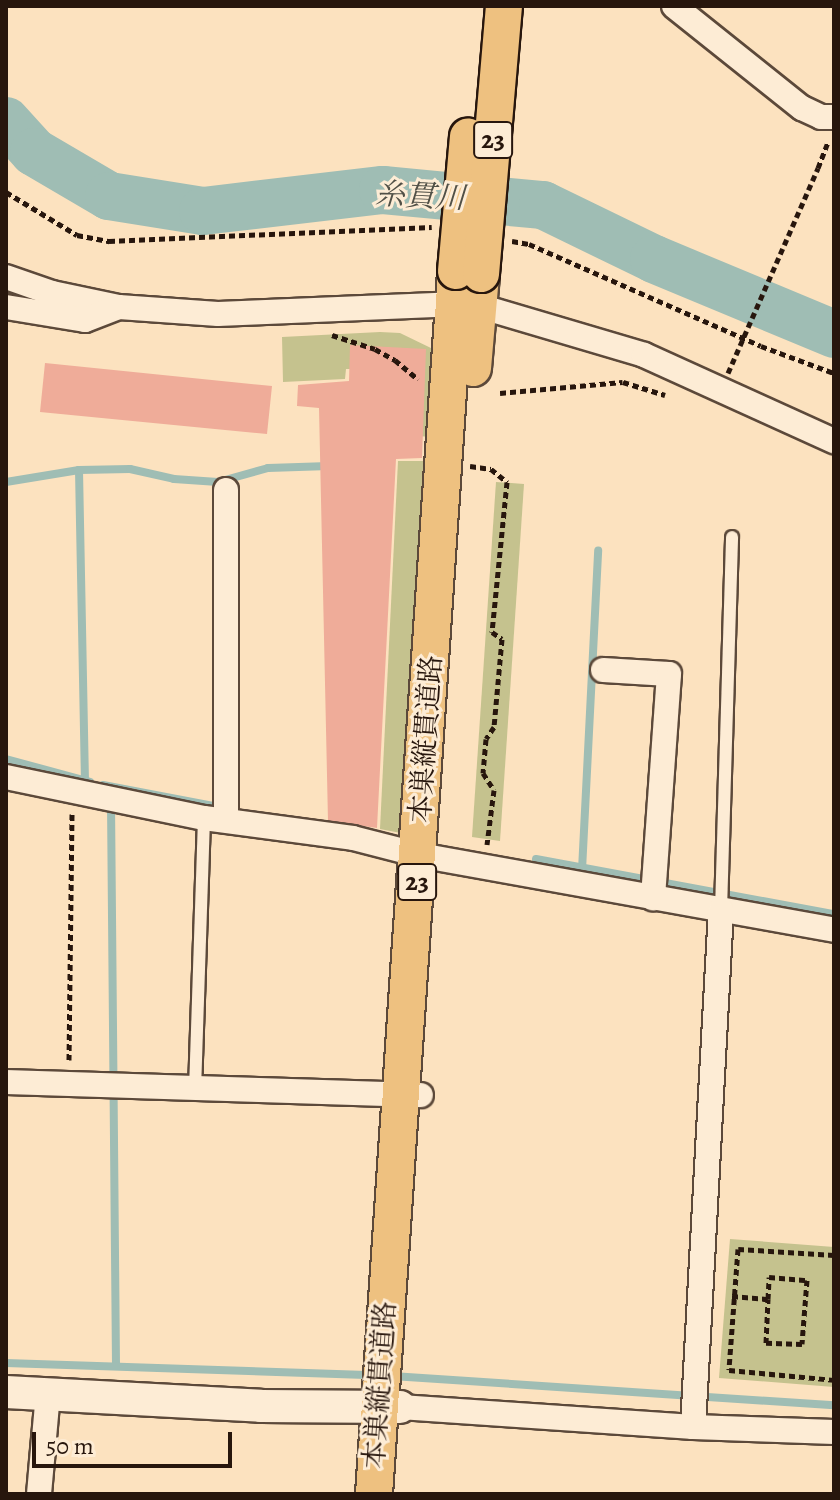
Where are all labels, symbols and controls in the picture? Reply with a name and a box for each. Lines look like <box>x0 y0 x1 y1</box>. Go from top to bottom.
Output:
road number: 23 <box>473 118 513 162</box>
water label: 糸貫川 <box>374 176 466 216</box>
street label: 本巣縦貫道路 <box>403 654 449 824</box>
road number: 23 <box>397 860 437 904</box>
street label: 本巣縦貫道路 <box>357 1300 403 1470</box>
scale bar <box>36 1416 236 1466</box>
text: 50 m <box>46 1430 94 1462</box>

